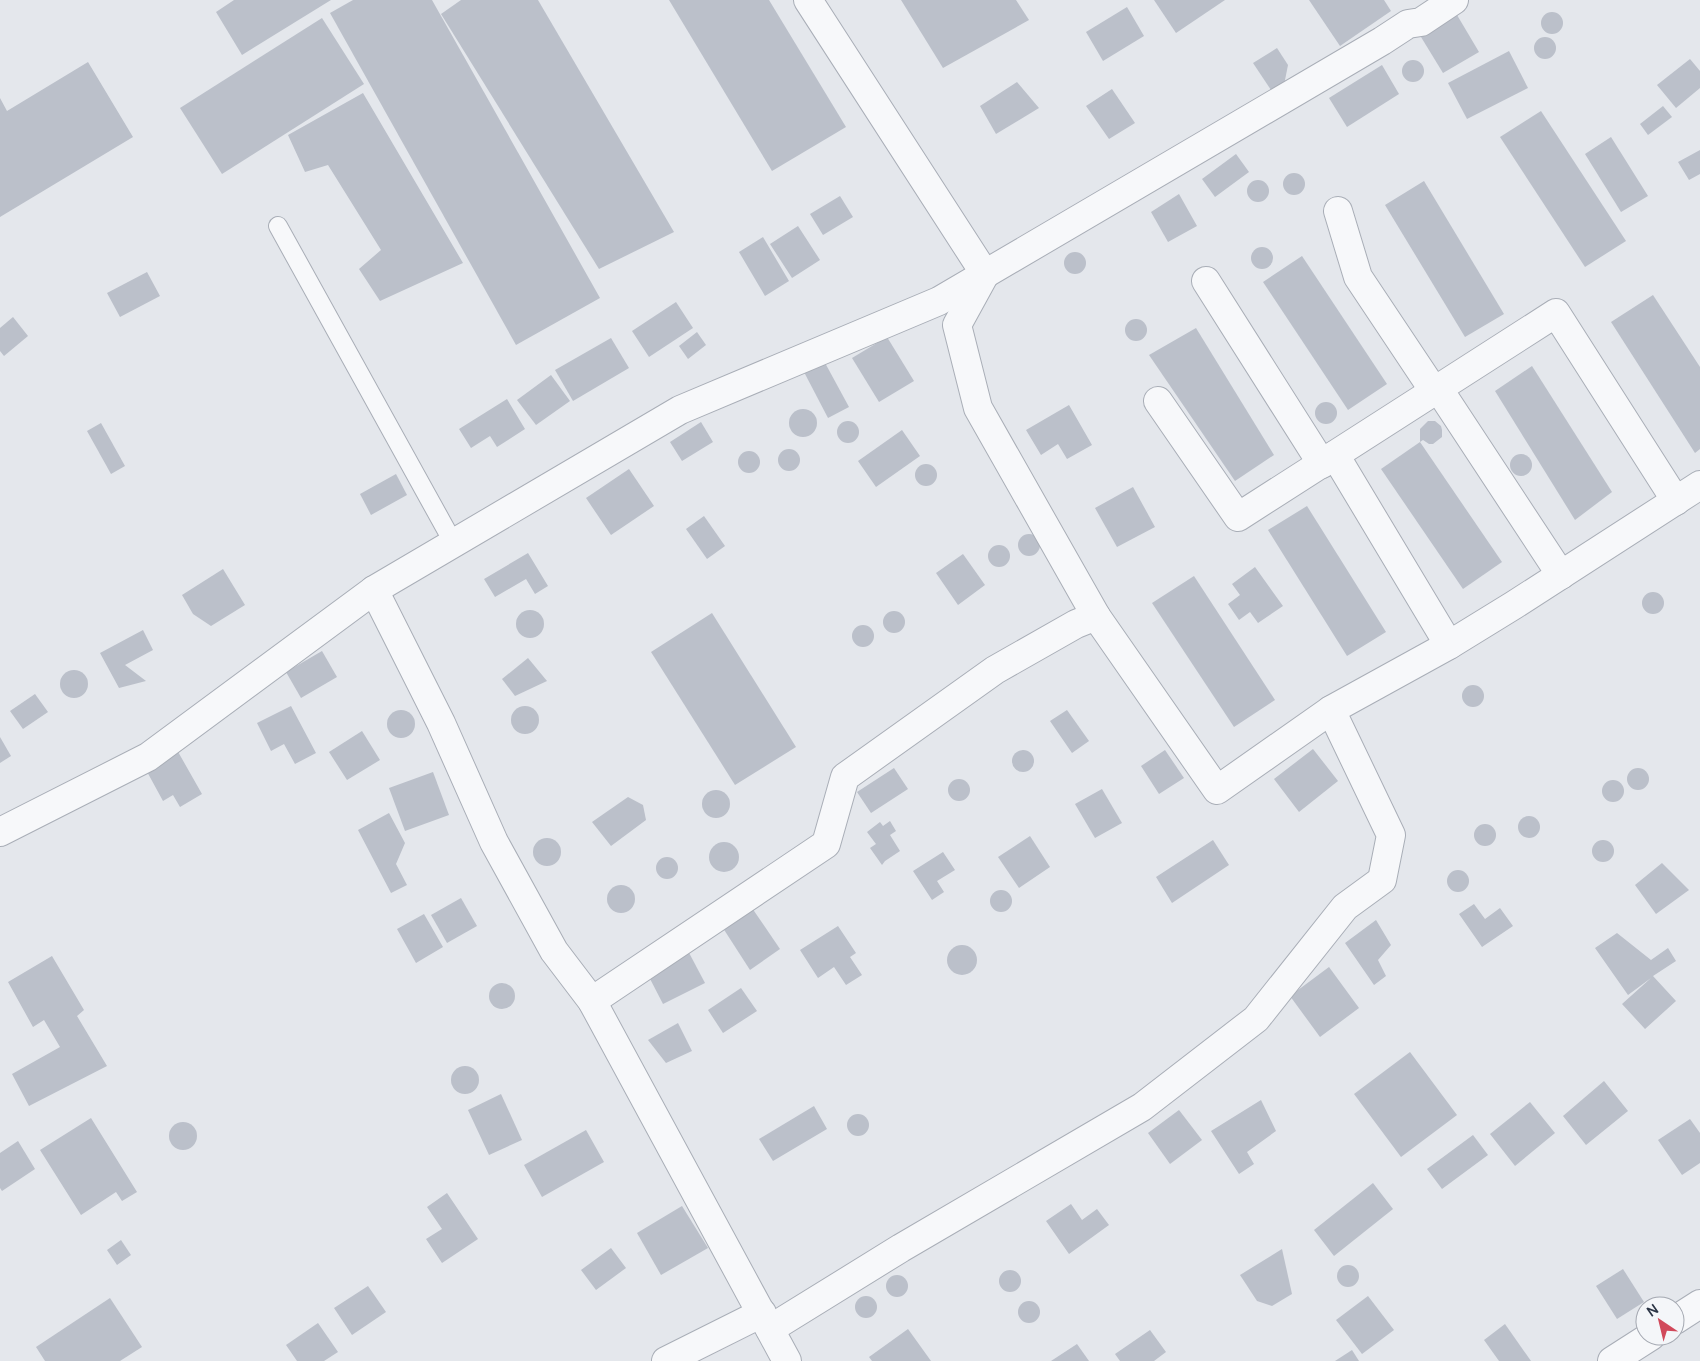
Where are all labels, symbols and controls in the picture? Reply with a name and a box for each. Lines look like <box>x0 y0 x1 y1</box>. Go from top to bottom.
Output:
north arrow <box>1635 1296 1685 1346</box>
text: N <box>1643 1299 1662 1321</box>

